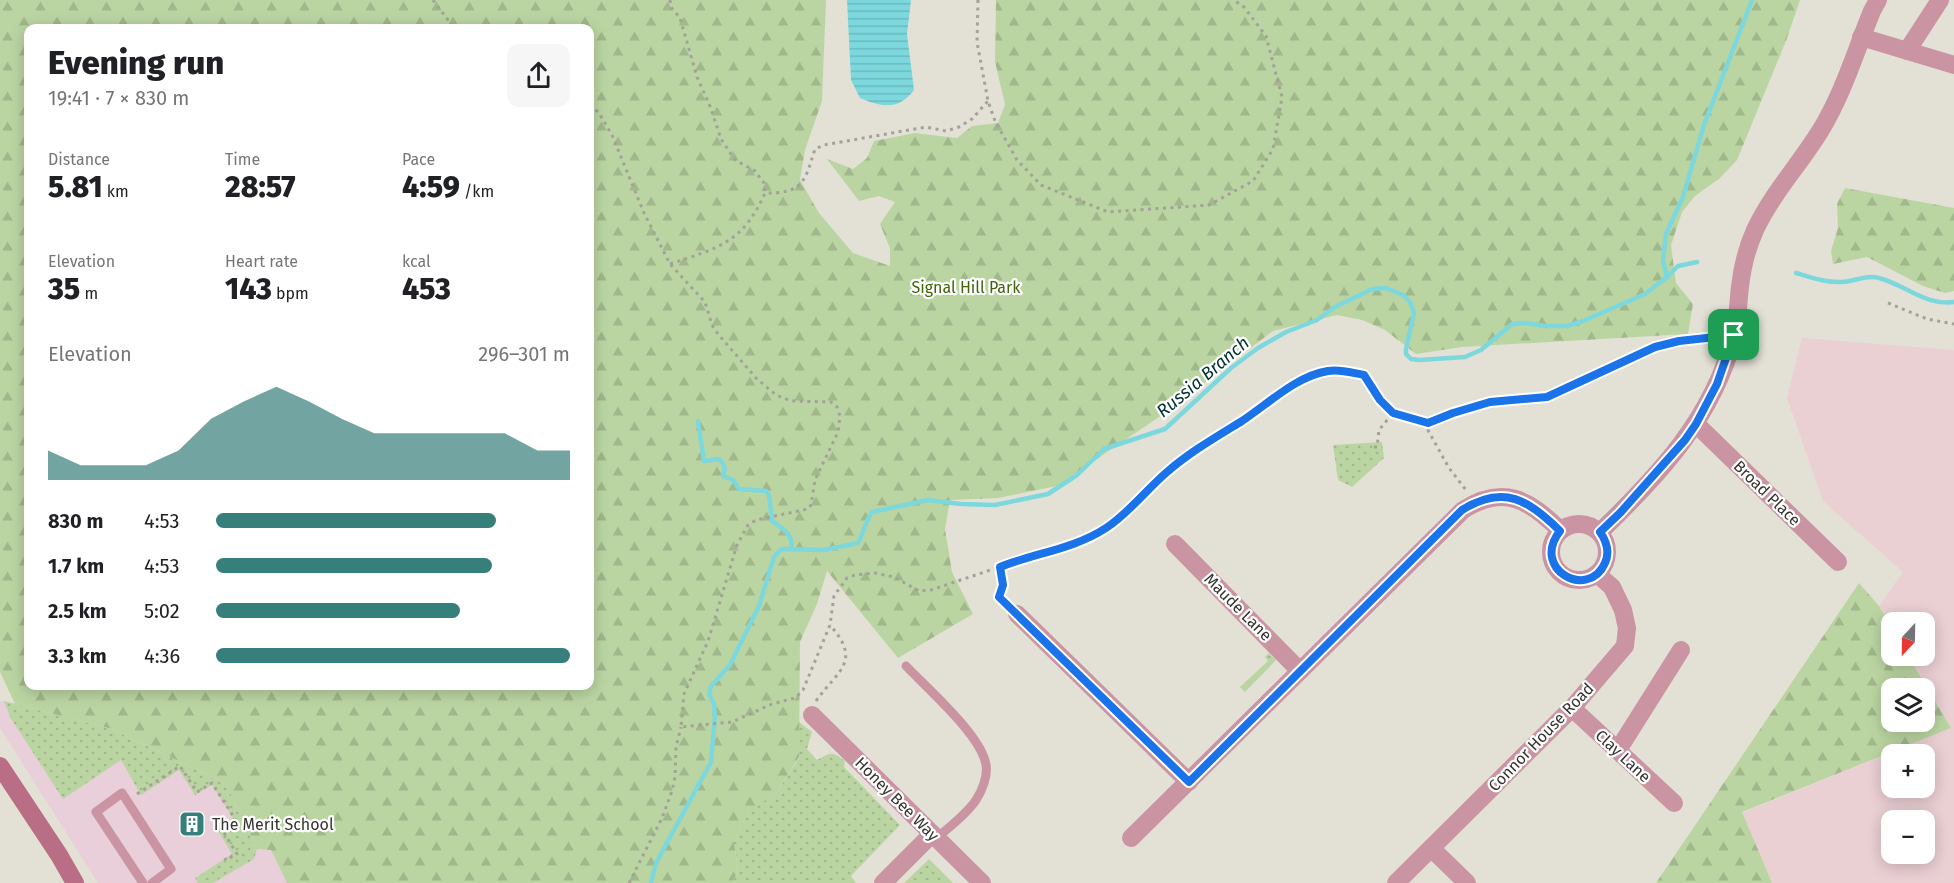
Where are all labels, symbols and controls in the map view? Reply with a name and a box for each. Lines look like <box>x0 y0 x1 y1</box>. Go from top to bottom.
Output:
text: Evening run <box>48 43 224 83</box>
button: share <box>507 44 570 107</box>
text: 19:41 · 7 × 830 m <box>48 86 189 110</box>
text: Distance <box>48 150 110 169</box>
text: Time <box>225 150 260 169</box>
text: Pace <box>402 150 435 169</box>
text: 5.81 <box>48 169 103 205</box>
text: 28:57 <box>225 169 296 205</box>
text: 4:59 <box>402 169 460 205</box>
text: km <box>103 182 129 201</box>
text: /km <box>460 182 494 201</box>
text: Elevation <box>48 252 115 271</box>
text: Heart rate <box>225 252 298 271</box>
text: kcal <box>402 252 431 271</box>
text: 35 <box>48 271 80 307</box>
text: 143 <box>225 271 272 307</box>
text: 453 <box>402 271 451 307</box>
park label: Signal Hill Park <box>912 278 1021 297</box>
text: m <box>80 284 98 303</box>
text: bpm <box>272 284 309 303</box>
pin <box>1708 309 1759 360</box>
icon: arrive <box>1717 318 1750 351</box>
water label: Russia Branch <box>1152 332 1254 422</box>
text: Elevation <box>48 342 132 366</box>
text: 296–301 m <box>478 342 570 366</box>
street label: Broad Place <box>1730 456 1804 530</box>
text: 830 m <box>48 509 103 533</box>
text: 4:53 <box>144 509 179 533</box>
text: 1.7 km <box>48 554 104 578</box>
text: 4:53 <box>144 554 179 578</box>
street label: Maude Lane <box>1200 569 1276 645</box>
text: 2.5 km <box>48 599 107 623</box>
text: 5:02 <box>144 599 180 623</box>
north arrow <box>1881 612 1935 666</box>
map controls <box>1881 612 1935 864</box>
text: 3.3 km <box>48 644 107 668</box>
text: 4:36 <box>144 644 180 668</box>
button: layers <box>1881 678 1935 732</box>
street label: Connor House Road <box>1484 679 1598 795</box>
street label: Clay Lane <box>1591 726 1655 786</box>
button: + <box>1881 744 1935 798</box>
street label: Honey Bee Way <box>851 753 943 845</box>
building icon: The Merit School <box>177 809 207 839</box>
button: − <box>1881 810 1935 864</box>
place label: The Merit School <box>212 815 334 834</box>

